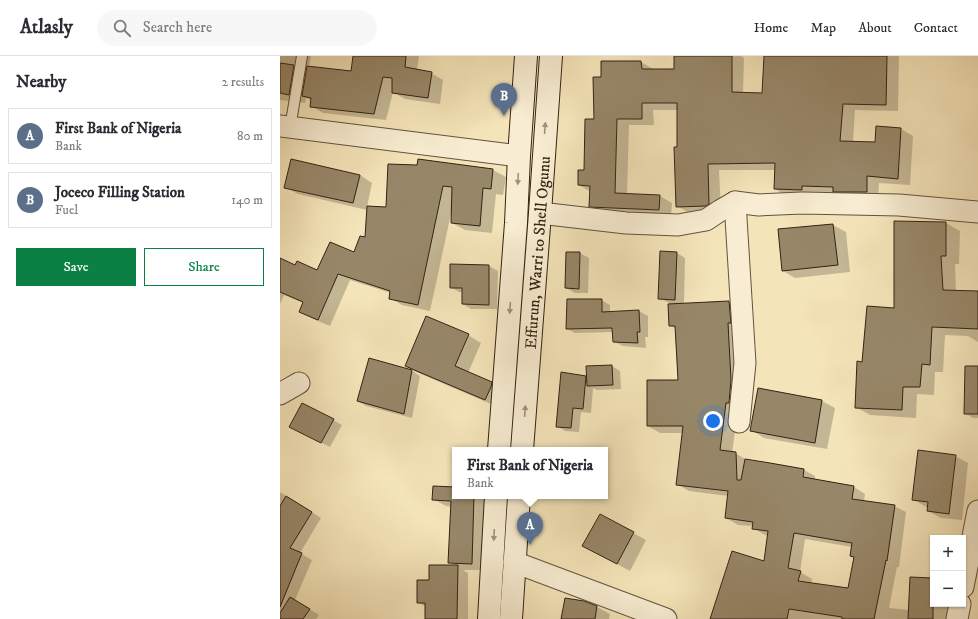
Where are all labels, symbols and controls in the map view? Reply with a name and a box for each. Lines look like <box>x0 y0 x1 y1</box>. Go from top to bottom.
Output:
search box <box>97 10 377 46</box>
text: Atlasly <box>20 16 73 39</box>
icon: search <box>111 17 133 39</box>
text: Search here <box>143 18 212 37</box>
text: Home <box>754 19 788 37</box>
text: Map <box>810 19 836 37</box>
text: About <box>858 19 892 37</box>
text: Contact <box>914 19 958 37</box>
text: Nearby <box>16 71 66 93</box>
text: 2 results <box>222 74 264 90</box>
pin: B <box>491 83 517 116</box>
text: First Bank of Nigeria <box>55 119 181 138</box>
one-way arrow <box>542 122 549 134</box>
text: A <box>26 128 34 144</box>
text: 80 m <box>237 128 263 144</box>
text: Bank <box>55 138 82 154</box>
street label: Effurun, Warri to Shell Ogunu <box>521 155 555 350</box>
one-way arrow <box>515 173 521 186</box>
text: Joceco Filling Station <box>55 183 185 202</box>
text: B <box>26 192 34 208</box>
text: 140 m <box>231 192 263 208</box>
text: Fuel <box>55 202 78 218</box>
button: Save <box>16 248 136 286</box>
button: Share <box>144 248 264 286</box>
one-way arrow <box>506 302 513 314</box>
one-way arrow <box>522 405 529 417</box>
your location <box>703 411 723 431</box>
popup <box>452 447 608 499</box>
text: First Bank of Nigeria <box>467 456 593 475</box>
text: Bank <box>467 475 494 491</box>
pin: A <box>517 512 543 545</box>
one-way arrow <box>491 529 498 541</box>
map controls <box>930 535 966 607</box>
button: + <box>930 535 966 571</box>
button: − <box>930 571 966 607</box>

